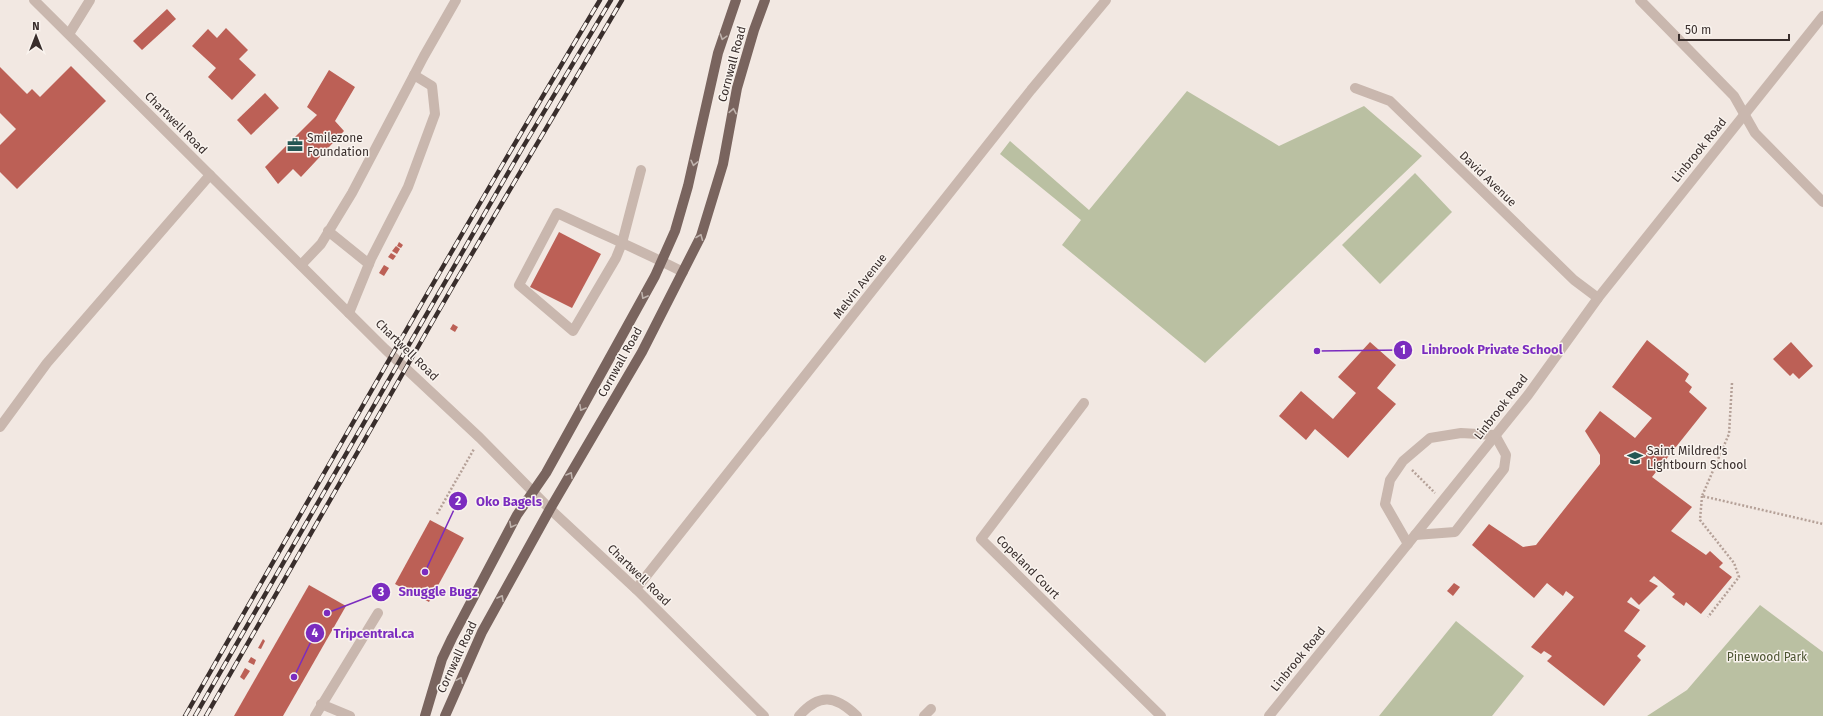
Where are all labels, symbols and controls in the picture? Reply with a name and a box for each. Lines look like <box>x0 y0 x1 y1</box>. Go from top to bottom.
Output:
north arrow <box>16 16 56 56</box>
scale bar <box>1679 16 1789 42</box>
text: N <box>32 20 40 33</box>
text: 50 m <box>1685 23 1711 37</box>
street label: Cornwall Road <box>715 25 749 103</box>
one-way arrow <box>720 33 728 40</box>
street label: Chartwell Road <box>142 89 210 157</box>
one-way arrow <box>728 108 736 115</box>
street label: Linbrook Road <box>1669 115 1729 185</box>
place label: Smilezone Foundation <box>307 131 369 159</box>
office icon: Smilezone Foundation <box>286 136 304 154</box>
street label: David Avenue <box>1457 148 1519 210</box>
one-way arrow <box>690 160 698 167</box>
one-way arrow <box>695 233 703 241</box>
street label: Melvin Avenue <box>830 251 890 321</box>
one-way arrow <box>641 292 649 299</box>
street label: Chartwell Road <box>373 316 441 384</box>
street label: Cornwall Road <box>595 325 645 399</box>
callout: Linbrook Private School <box>1393 337 1570 362</box>
text: Linbrook Private School <box>1421 342 1563 357</box>
text: 1 <box>1400 343 1406 357</box>
street label: Linbrook Road <box>1471 372 1531 442</box>
one-way arrow <box>580 403 587 411</box>
place label: Saint Mildred's Lightbourn School <box>1647 444 1747 472</box>
school or university icon: Saint Mildred's Lightbourn School <box>1626 449 1644 467</box>
one-way arrow <box>565 472 572 479</box>
callout: Oko Bagels <box>448 489 550 514</box>
text: 2 <box>455 494 461 508</box>
text: Oko Bagels <box>476 494 543 509</box>
one-way arrow <box>509 521 517 528</box>
street label: Copeland Court <box>993 532 1063 602</box>
street label: Chartwell Road <box>605 541 673 609</box>
callout: Snuggle Bugz <box>371 579 486 604</box>
text: Snuggle Bugz <box>398 584 478 599</box>
text: 3 <box>377 585 384 599</box>
one-way arrow <box>497 595 504 602</box>
street label: Cornwall Road <box>434 619 480 695</box>
callout: Tripcentral.ca <box>305 621 422 646</box>
street label: Linbrook Road <box>1268 624 1328 694</box>
text: 4 <box>312 626 319 640</box>
text: Tripcentral.ca <box>334 626 414 641</box>
park label: Pinewood Park <box>1727 650 1808 664</box>
one-way arrow <box>455 677 463 684</box>

